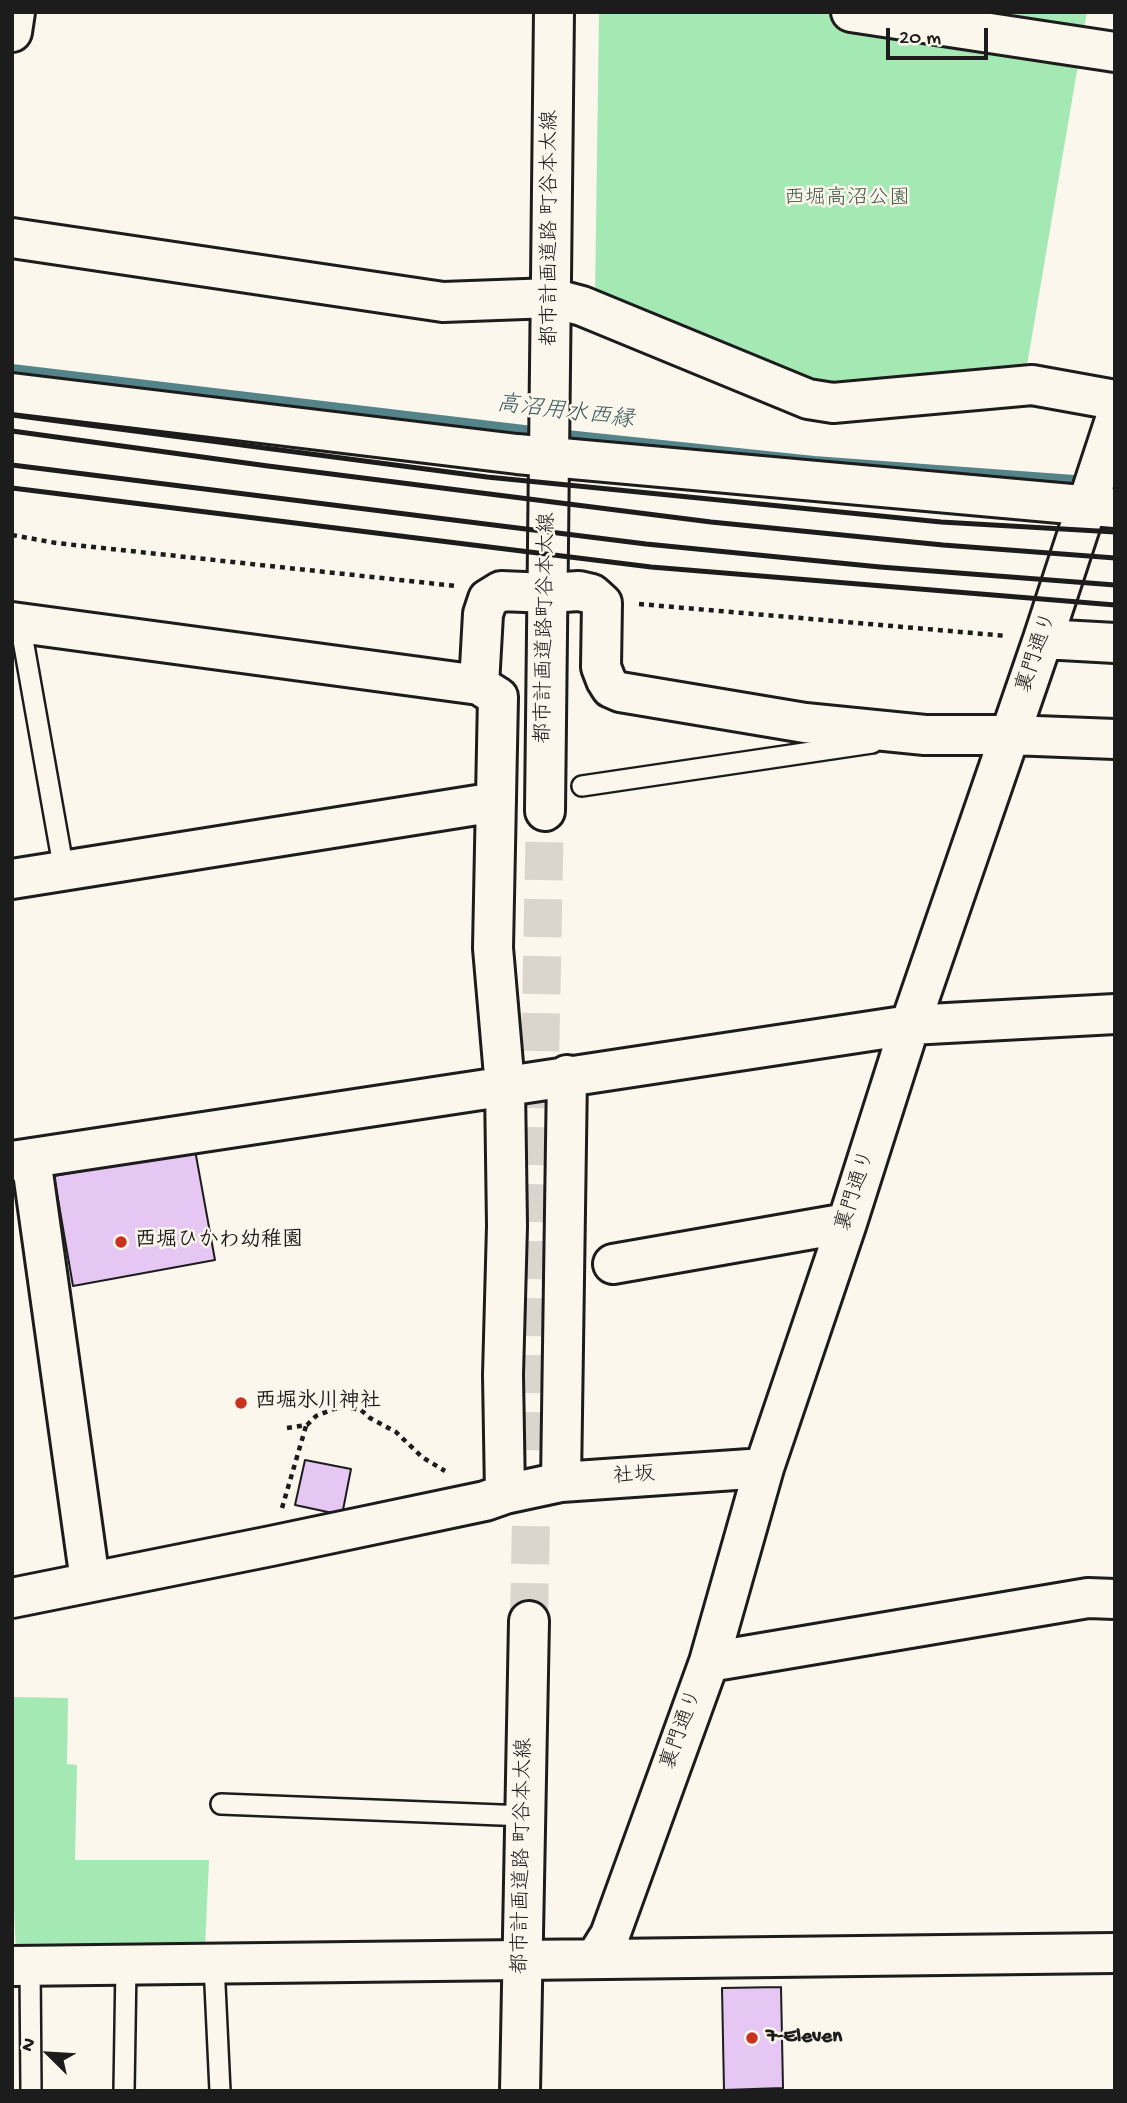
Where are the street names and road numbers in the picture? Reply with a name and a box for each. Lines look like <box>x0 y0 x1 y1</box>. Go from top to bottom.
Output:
street label: 都市計画道路 町谷本太線 <box>539 110 565 346</box>
street label: 都市計画道路町谷本太線 <box>532 512 562 744</box>
street label: 裏門通り <box>1012 609 1064 697</box>
street label: 裏門通り <box>832 1147 882 1235</box>
street label: 社坂 <box>612 1463 656 1491</box>
street label: 裏門通り <box>657 1686 709 1774</box>
street label: 都市計画道路 町谷本太線 <box>509 1738 539 1974</box>

